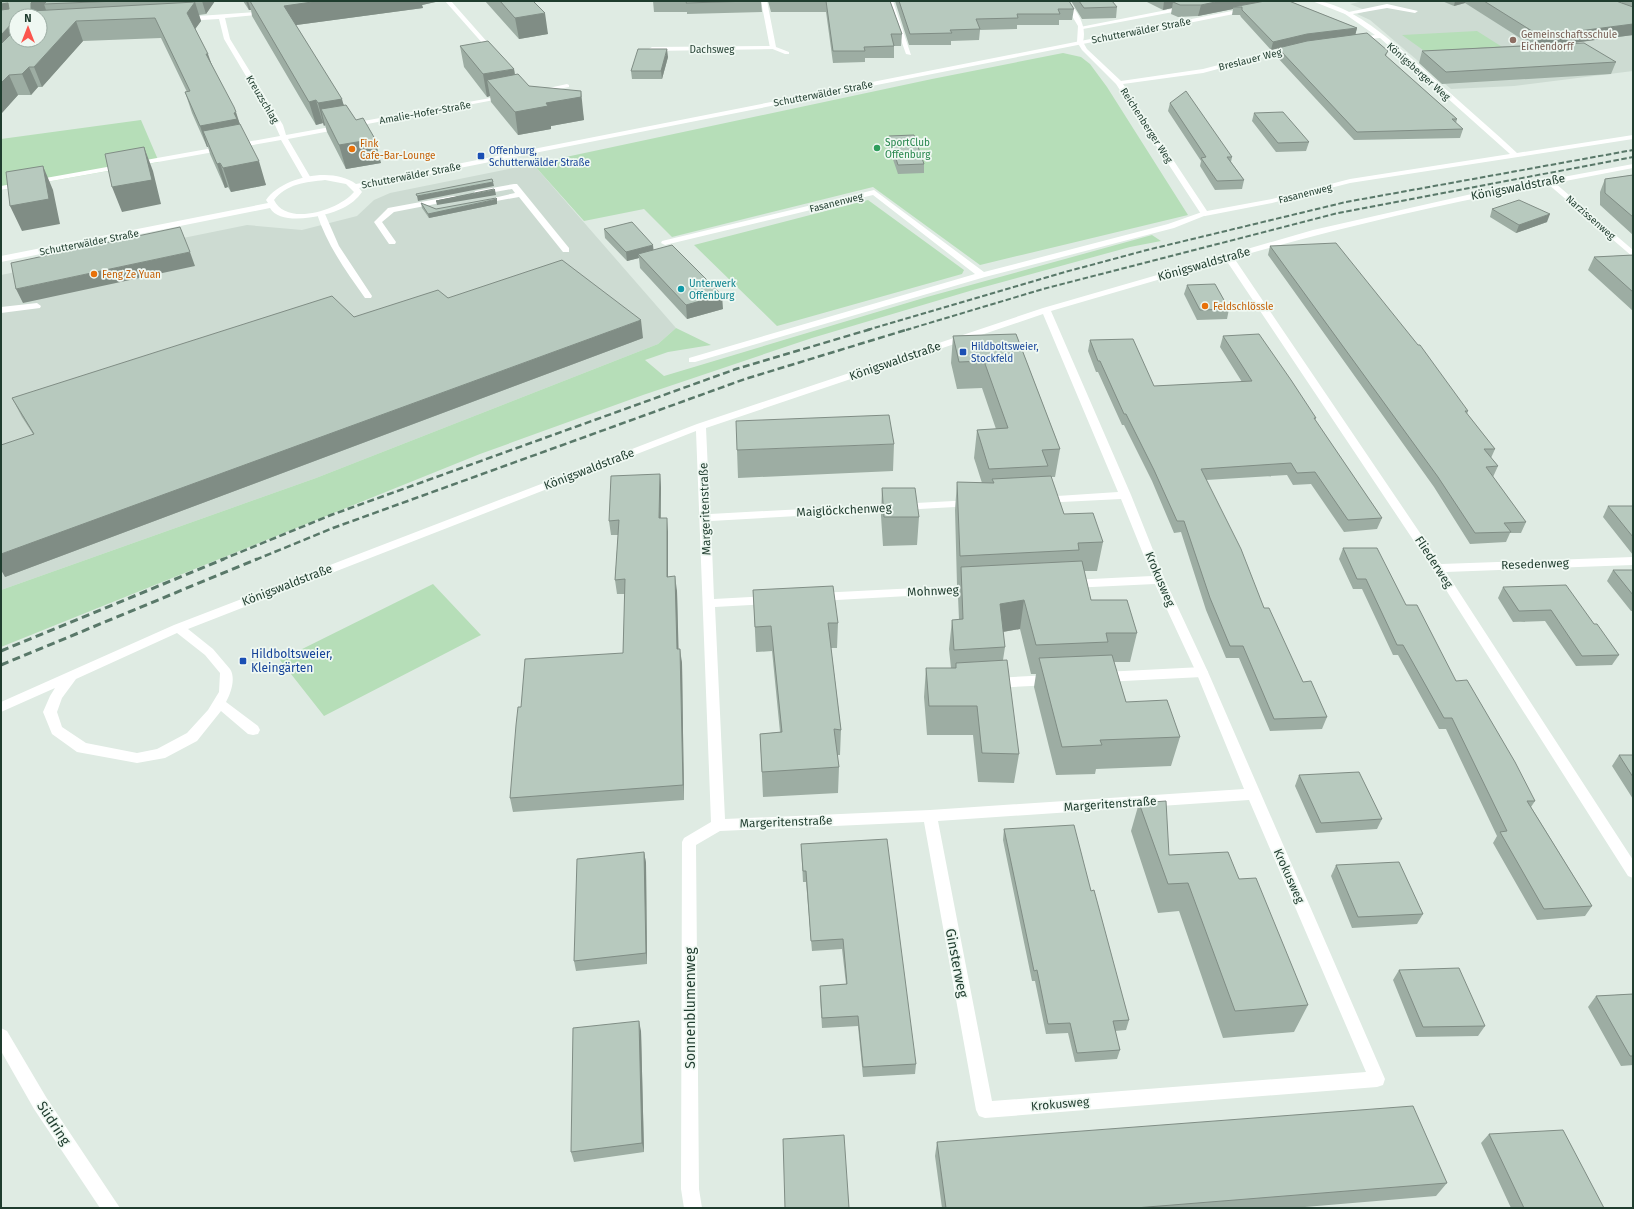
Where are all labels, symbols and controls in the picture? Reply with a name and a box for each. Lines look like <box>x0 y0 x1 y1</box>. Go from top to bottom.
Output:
north arrow <box>8 8 48 48</box>
text: N <box>24 12 32 25</box>
street label: Schutterwälder Straße <box>1091 15 1192 46</box>
place label: Gemeinschaftsschule Eichendorff <box>1521 29 1617 53</box>
marker: Gemeinschaftsschule Eichendorff <box>1508 35 1518 45</box>
street label: Königsberger Weg <box>1384 40 1453 104</box>
street label: Dachsweg <box>690 44 735 56</box>
street label: Breslauer Weg <box>1217 46 1284 74</box>
street label: Kreuzschlag <box>243 73 282 126</box>
street label: Schutterwälder Straße <box>773 78 874 109</box>
street label: Reichenberger Weg <box>1117 86 1175 166</box>
street label: Amalie-Hofer-Straße <box>378 99 472 127</box>
place label: SportClub Offenburg <box>885 137 931 161</box>
place label: Fink Cafe-Bar-Lounge <box>360 138 436 162</box>
marker: SportClub Offenburg <box>872 143 882 153</box>
marker: Fink Cafe-Bar-Lounge <box>347 144 357 154</box>
place label: Offenburg, Schutterwälder Straße <box>489 145 590 169</box>
marker: Offenburg, Schutterwälder Straße <box>476 151 486 161</box>
street label: Schutterwälder Straße <box>361 160 462 191</box>
street label: Königswaldstraße <box>1470 171 1566 203</box>
street label: Fasanenweg <box>1277 181 1334 206</box>
street label: Fasanenweg <box>808 190 865 215</box>
street label: Narzissenweg <box>1563 193 1618 243</box>
street label: Schutterwälder Straße <box>39 227 140 258</box>
street label: Königswaldstraße <box>1156 244 1252 284</box>
marker: Feng Ze Yuan <box>89 269 99 279</box>
place label: Feng Ze Yuan <box>102 269 161 281</box>
place label: Unterwerk Offenburg <box>689 278 737 302</box>
marker: Unterwerk Offenburg <box>676 284 686 294</box>
marker: Feldschlössle <box>1200 301 1210 311</box>
place label: Feldschlössle <box>1213 301 1273 313</box>
street label: Königswaldstraße <box>847 339 943 383</box>
place label: Hildboltsweier, Stockfeld <box>971 341 1039 365</box>
marker: Hildboltsweier, Stockfeld <box>958 347 968 357</box>
street label: Königswaldstraße <box>542 445 636 493</box>
street label: Margeritenstraße <box>696 462 714 556</box>
street label: Maiglöckchenweg <box>796 500 893 519</box>
street label: Fliederweg <box>1412 533 1456 591</box>
street label: Krokusweg <box>1142 549 1178 609</box>
street label: Resedenweg <box>1501 556 1570 572</box>
street label: Königswaldstraße <box>240 561 334 609</box>
street label: Mohnweg <box>907 583 960 599</box>
place label: Hildboltsweier, Kleingärten <box>251 647 332 675</box>
marker: Hildboltsweier, Kleingärten <box>238 656 248 666</box>
street label: Margeritenstraße <box>1063 794 1157 814</box>
street label: Margeritenstraße <box>739 813 833 831</box>
street label: Krokusweg <box>1271 847 1308 906</box>
street label: Ginsterweg <box>941 927 972 1000</box>
street label: Sonnenblumenweg <box>682 947 699 1069</box>
street label: Krokusweg <box>1030 1094 1090 1114</box>
street label: Südring <box>33 1098 74 1149</box>

